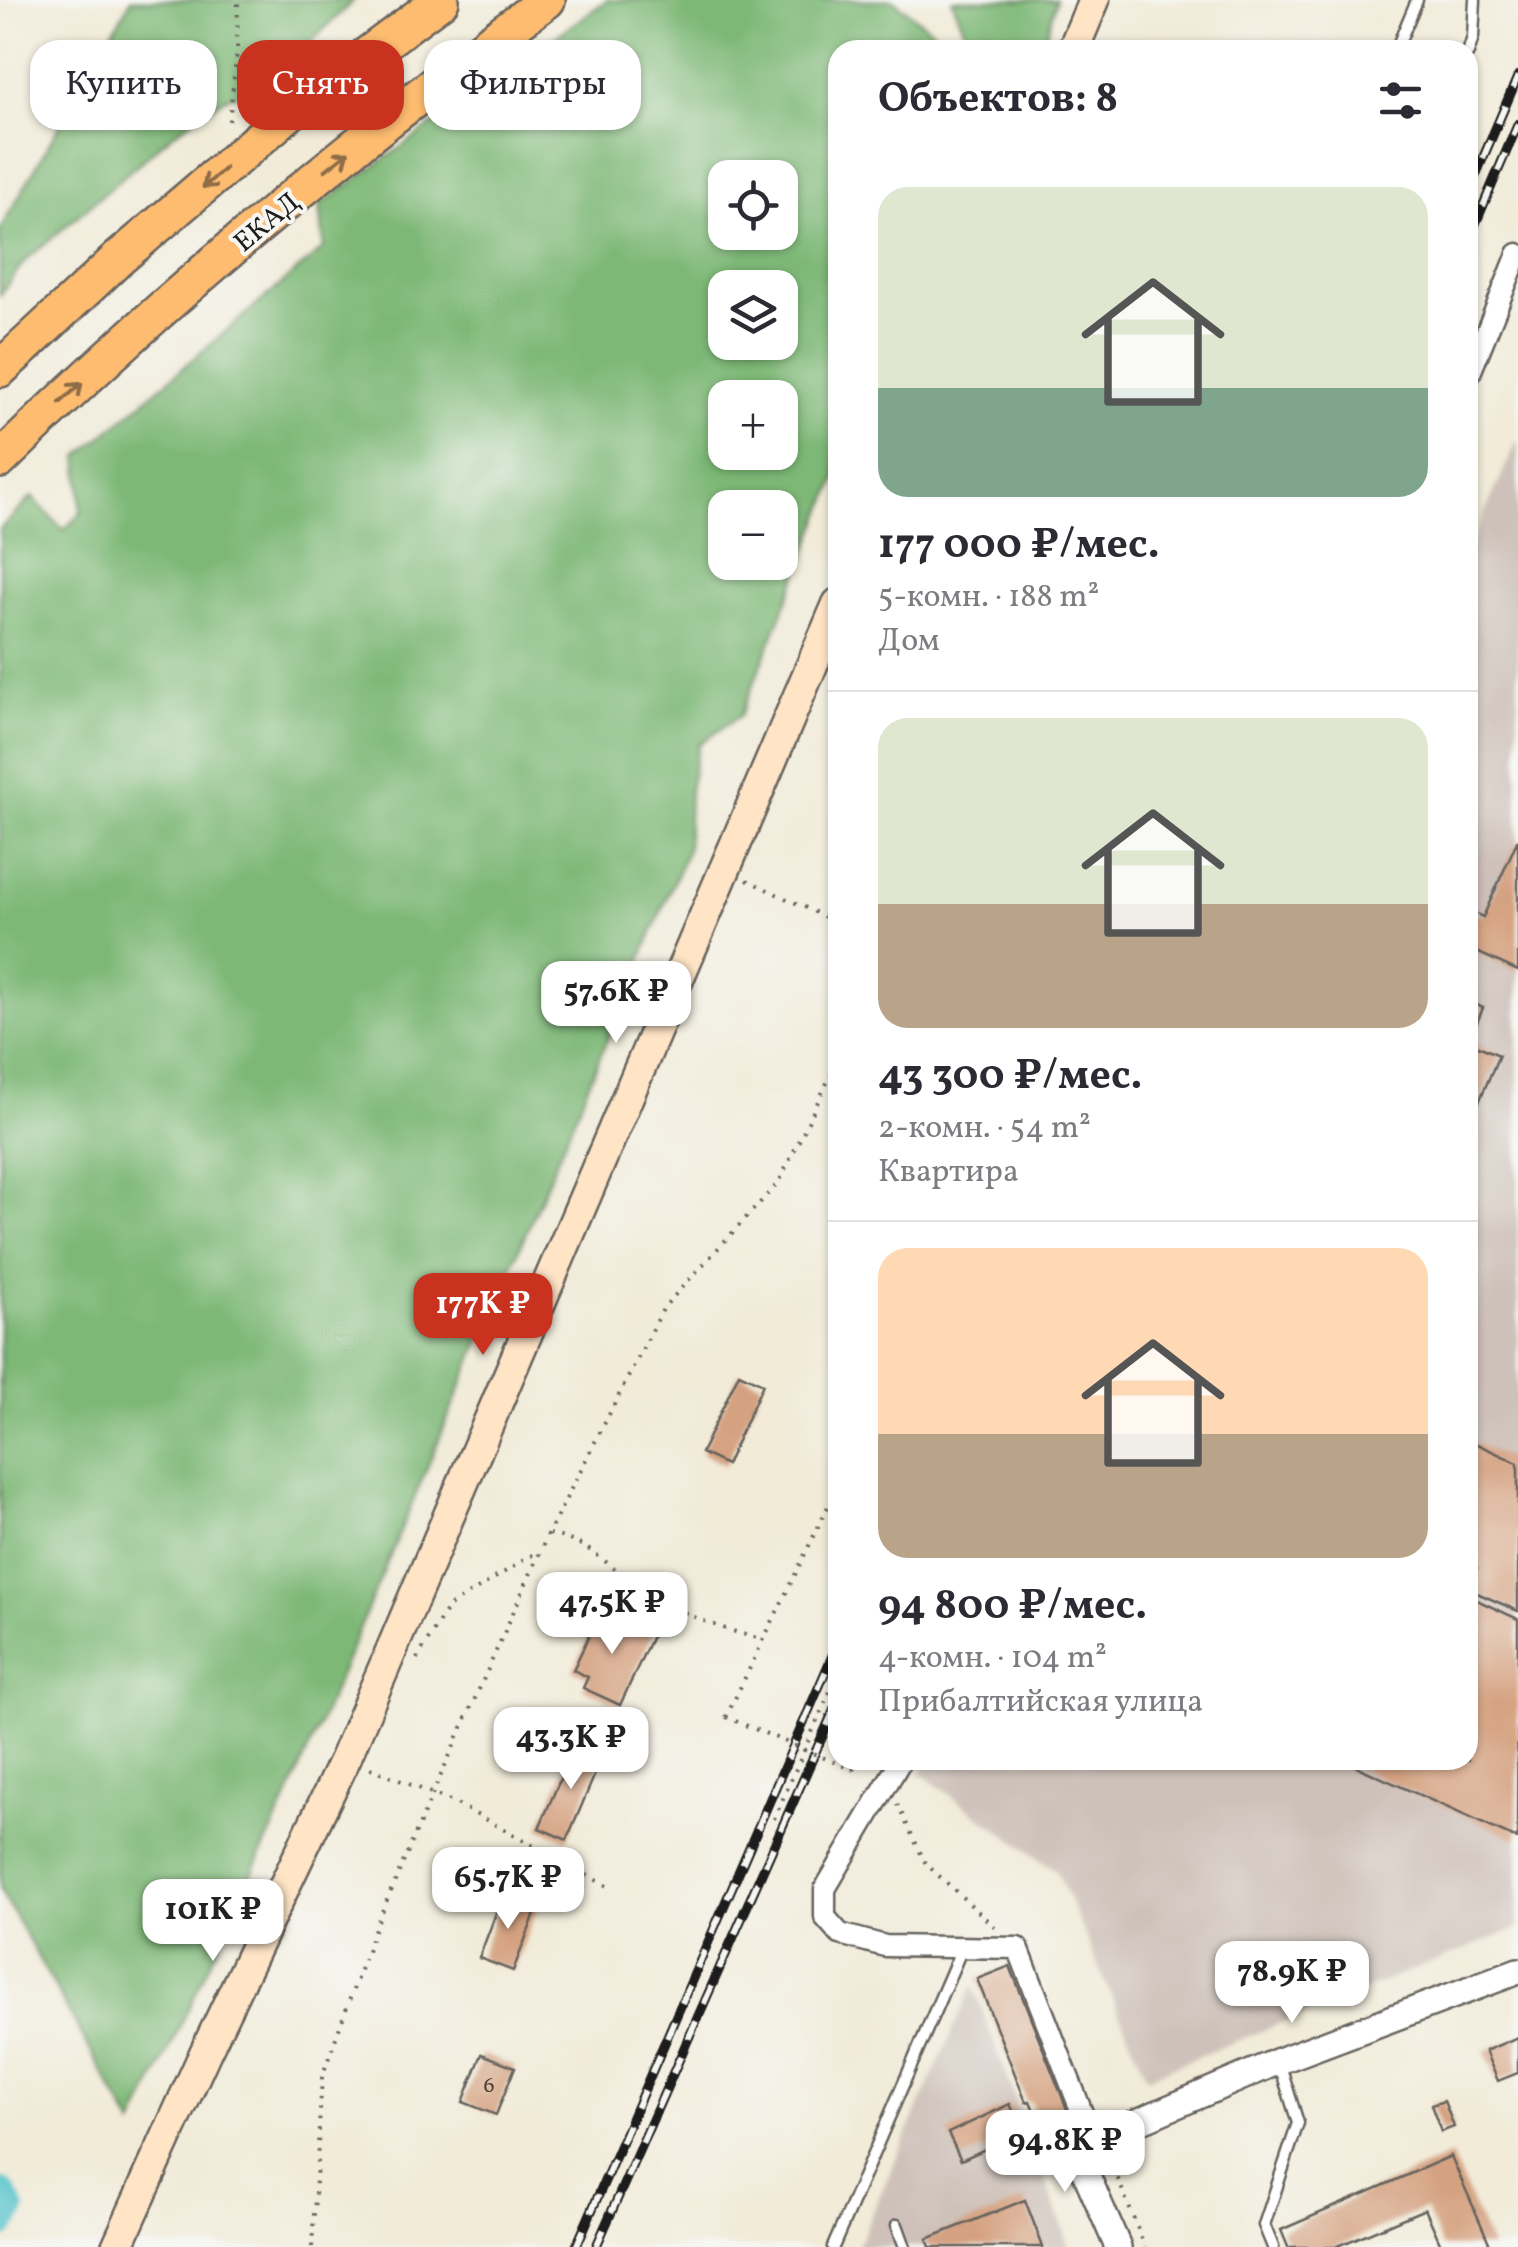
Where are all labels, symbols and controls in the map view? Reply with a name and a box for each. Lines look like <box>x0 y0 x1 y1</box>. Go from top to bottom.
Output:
chip: Купить <box>30 40 217 130</box>
chip: Снять <box>237 40 404 130</box>
chip: Фильтры <box>424 40 641 130</box>
text: Объектов: 8 <box>878 71 1118 130</box>
icon: filters <box>1373 73 1428 128</box>
one-way arrow <box>323 151 350 172</box>
map controls <box>708 160 798 580</box>
button: locate <box>708 160 798 250</box>
one-way arrow <box>202 166 227 189</box>
street label: ЕКАД <box>226 184 309 262</box>
icon: home <box>1063 252 1243 432</box>
button: layers <box>708 270 798 360</box>
button: + <box>708 380 798 470</box>
one-way arrow <box>58 382 83 405</box>
button: − <box>708 490 798 580</box>
text: 177 000 ₽/мес. <box>878 517 1160 576</box>
text: 5-комн. · 188 m² <box>878 576 1099 620</box>
text: Дом <box>878 620 940 664</box>
icon: home <box>1063 783 1243 963</box>
pin: 57.6K ₽ <box>524 961 708 1046</box>
text: 57.6K ₽ <box>563 971 669 1015</box>
text: 43 300 ₽/мес. <box>878 1048 1142 1107</box>
text: 2-комн. · 54 m² <box>878 1107 1091 1151</box>
text: Квартира <box>878 1151 1019 1195</box>
pin: 177K ₽ <box>402 1273 564 1358</box>
text: 177K ₽ <box>436 1283 530 1327</box>
icon: home <box>1063 1313 1243 1493</box>
pin: 47.5K ₽ <box>520 1572 704 1657</box>
text: 94 800 ₽/мес. <box>878 1578 1147 1637</box>
text: 47.5K ₽ <box>559 1582 665 1626</box>
text: 4-комн. · 104 m² <box>878 1637 1107 1681</box>
text: Прибалтийская улица <box>878 1681 1203 1725</box>
pin: 43.3K ₽ <box>479 1707 663 1792</box>
text: 43.3K ₽ <box>516 1717 626 1761</box>
pin: 65.7K ₽ <box>416 1847 600 1932</box>
text: 65.7K ₽ <box>454 1857 562 1901</box>
pin: 101K ₽ <box>132 1879 294 1964</box>
text: 101K ₽ <box>165 1889 261 1933</box>
pin: 78.9K ₽ <box>1200 1941 1384 2026</box>
text: 78.9K ₽ <box>1237 1951 1347 1995</box>
house number: 6 <box>483 2071 495 2102</box>
pin: 94.8K ₽ <box>973 2110 1157 2195</box>
text: 94.8K ₽ <box>1008 2120 1122 2164</box>

